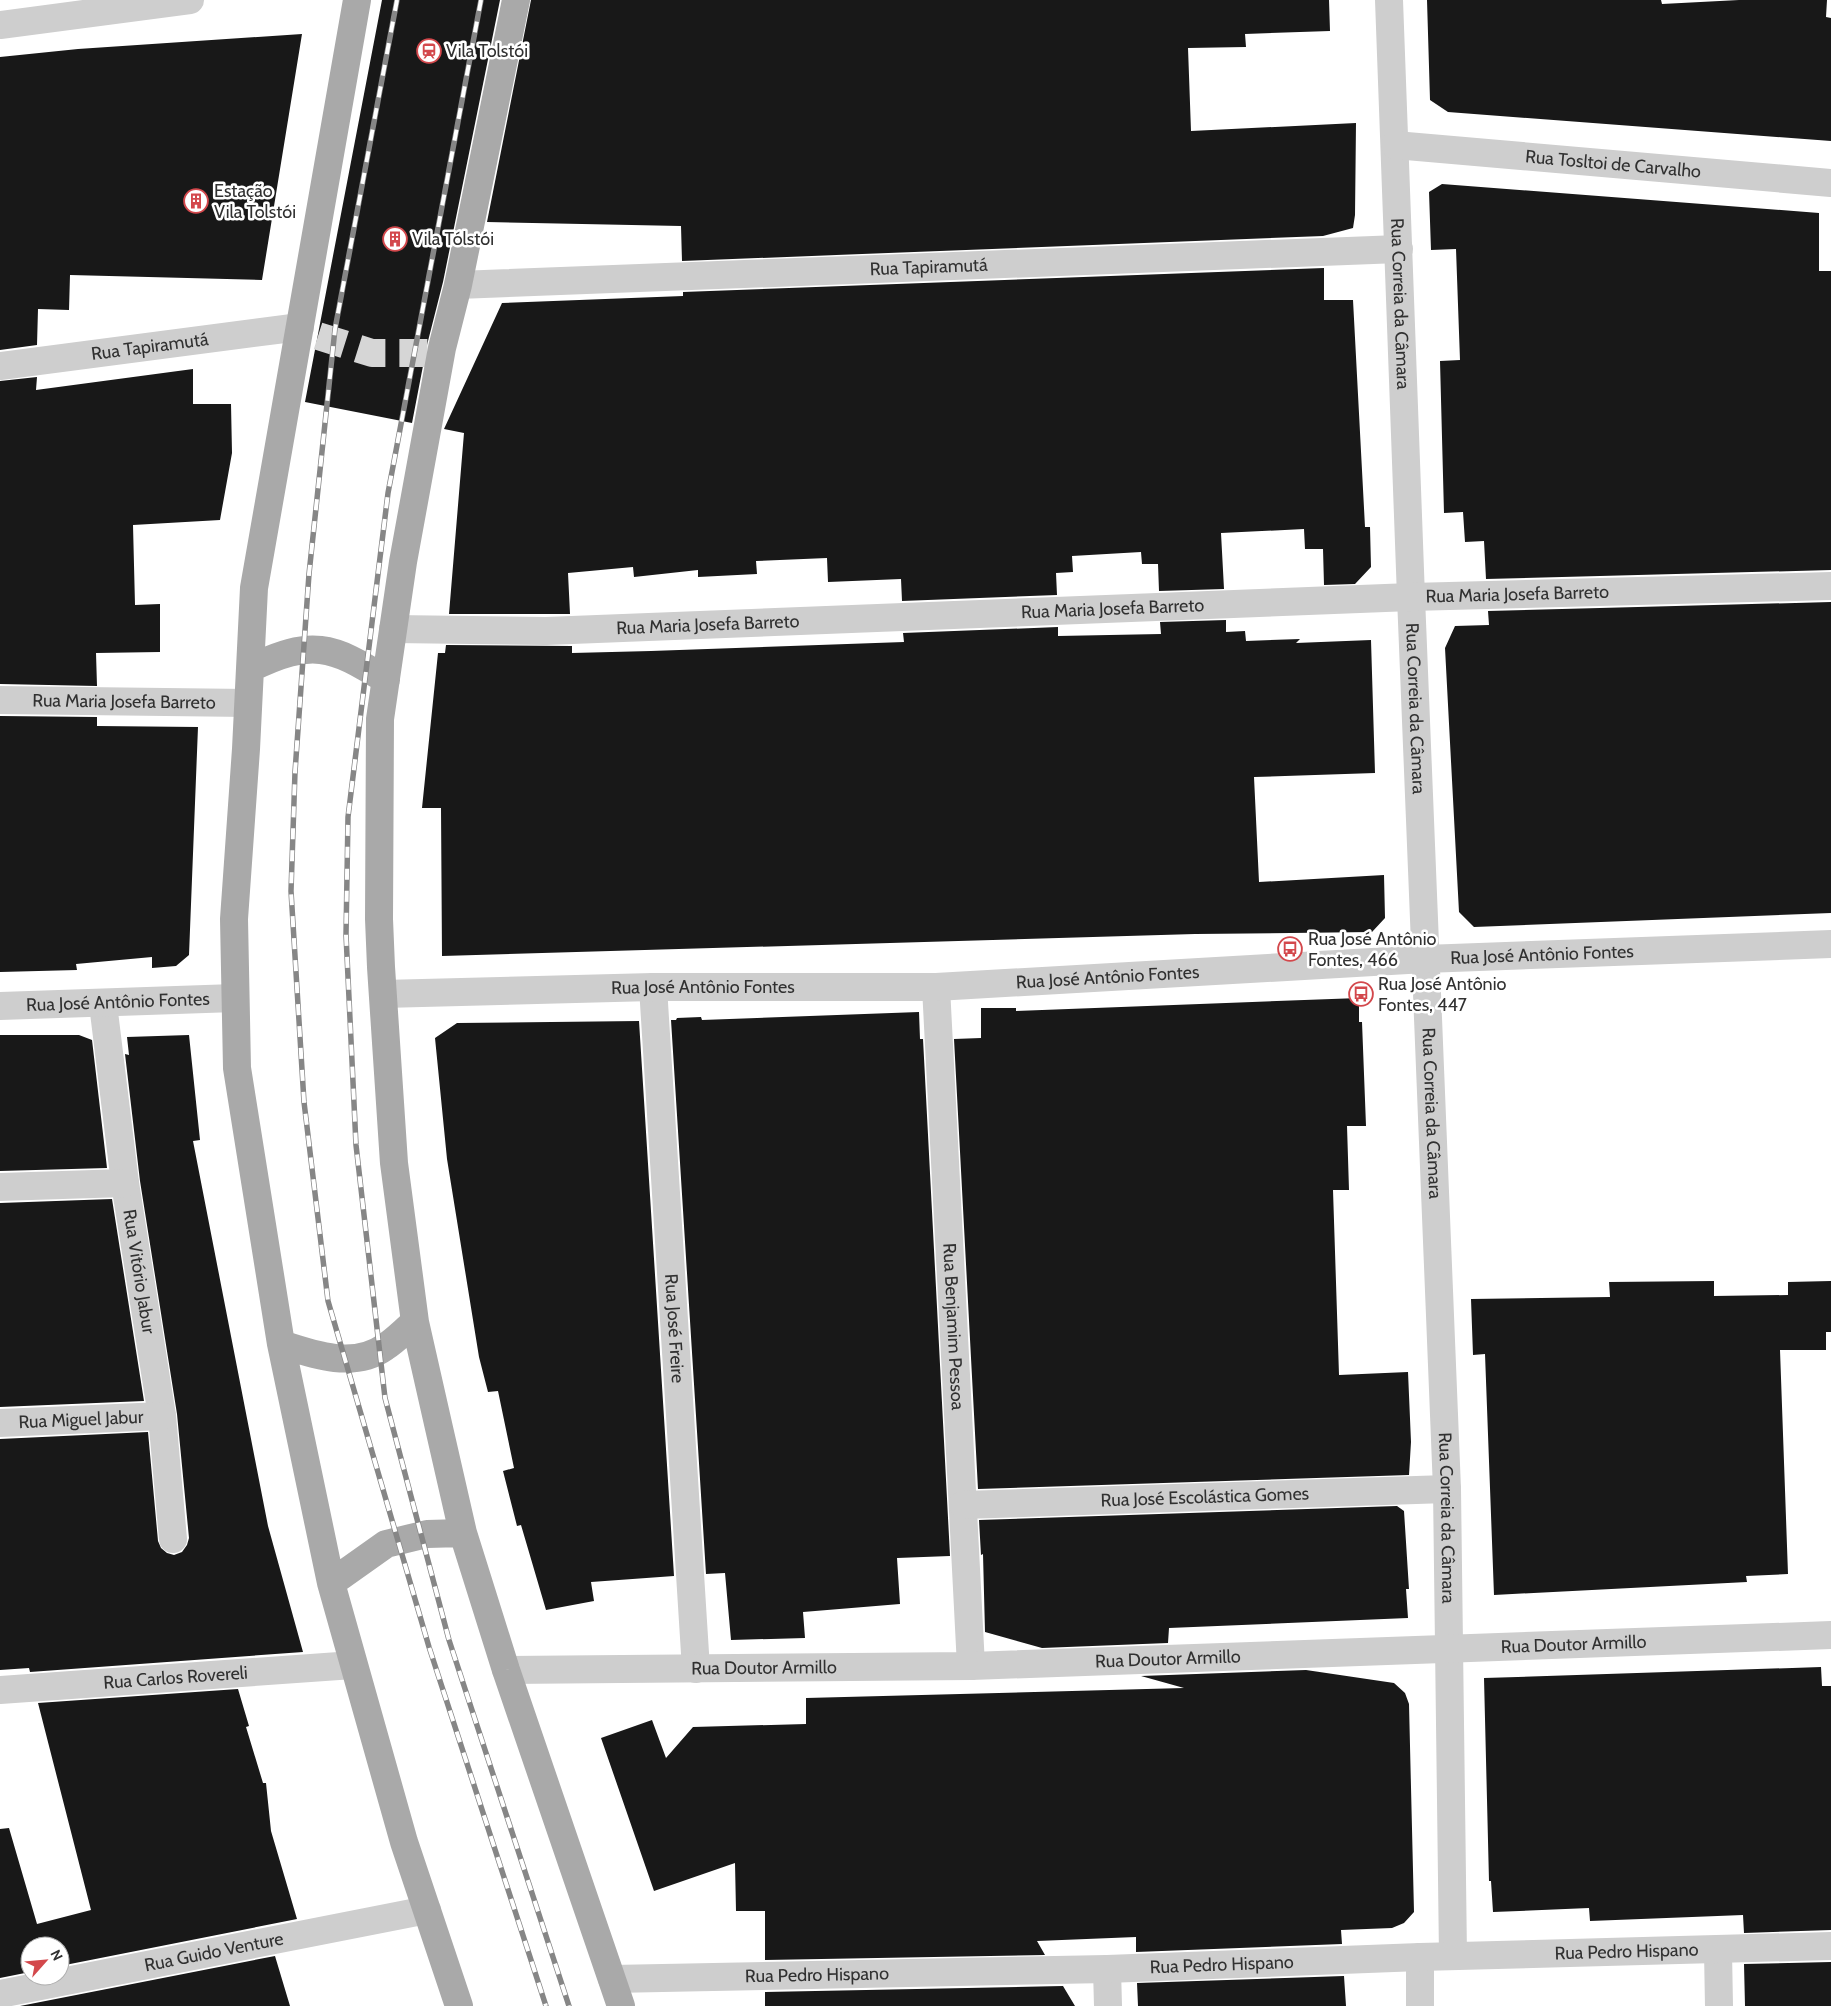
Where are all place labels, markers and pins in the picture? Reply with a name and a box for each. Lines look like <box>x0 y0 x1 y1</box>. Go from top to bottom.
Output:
station icon: Vila Tolstói <box>416 38 442 64</box>
place label: Vila Tolstói <box>446 40 528 62</box>
place label: Estação Vila Tolstói <box>214 180 296 223</box>
building icon: Estação Vila Tolstói <box>183 188 209 214</box>
building icon: Vila Tólstói <box>382 226 408 252</box>
place label: Vila Tólstói <box>412 228 494 250</box>
place label: Rua José Antônio Fontes, 466 <box>1308 928 1436 971</box>
bus stop icon: Rua José Antônio Fontes, 466 <box>1277 936 1303 962</box>
place label: Rua José Antônio Fontes, 447 <box>1378 973 1506 1016</box>
bus stop icon: Rua José Antônio Fontes, 447 <box>1348 981 1374 1007</box>

